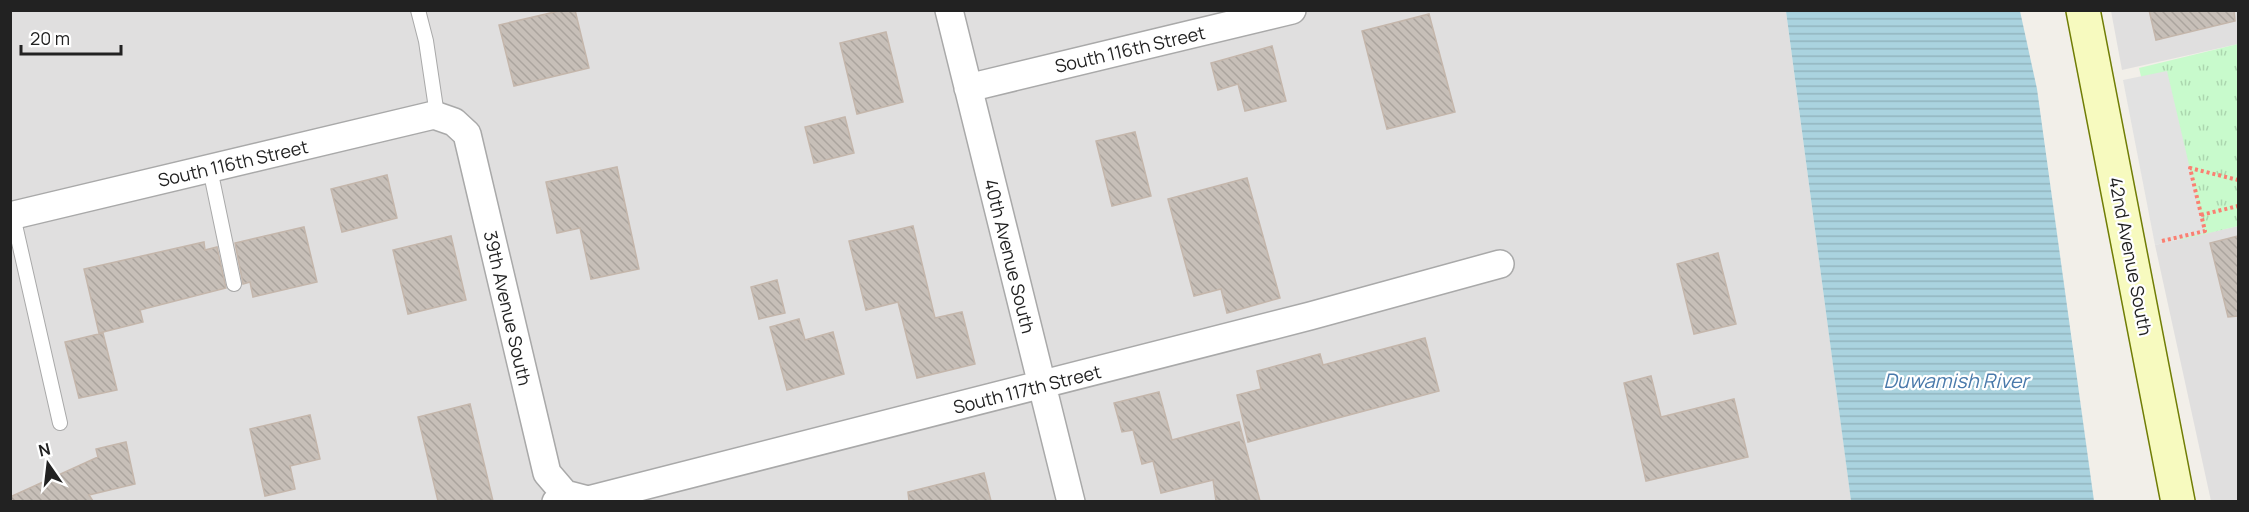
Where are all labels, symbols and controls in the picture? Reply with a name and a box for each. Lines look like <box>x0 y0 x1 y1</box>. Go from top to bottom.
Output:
scale bar <box>21 18 122 56</box>
street label: South 116th Street <box>1053 20 1207 78</box>
text: 20 m <box>30 26 70 50</box>
street label: South 116th Street <box>156 134 310 192</box>
street label: 42nd Avenue South <box>2104 175 2158 337</box>
street label: 40th Avenue South <box>979 176 1041 336</box>
street label: 39th Avenue South <box>479 228 537 388</box>
street label: South 117th Street <box>951 359 1103 419</box>
water label: Duwamish River <box>1883 367 2031 394</box>
north arrow <box>18 434 78 494</box>
text: N <box>36 437 53 462</box>

